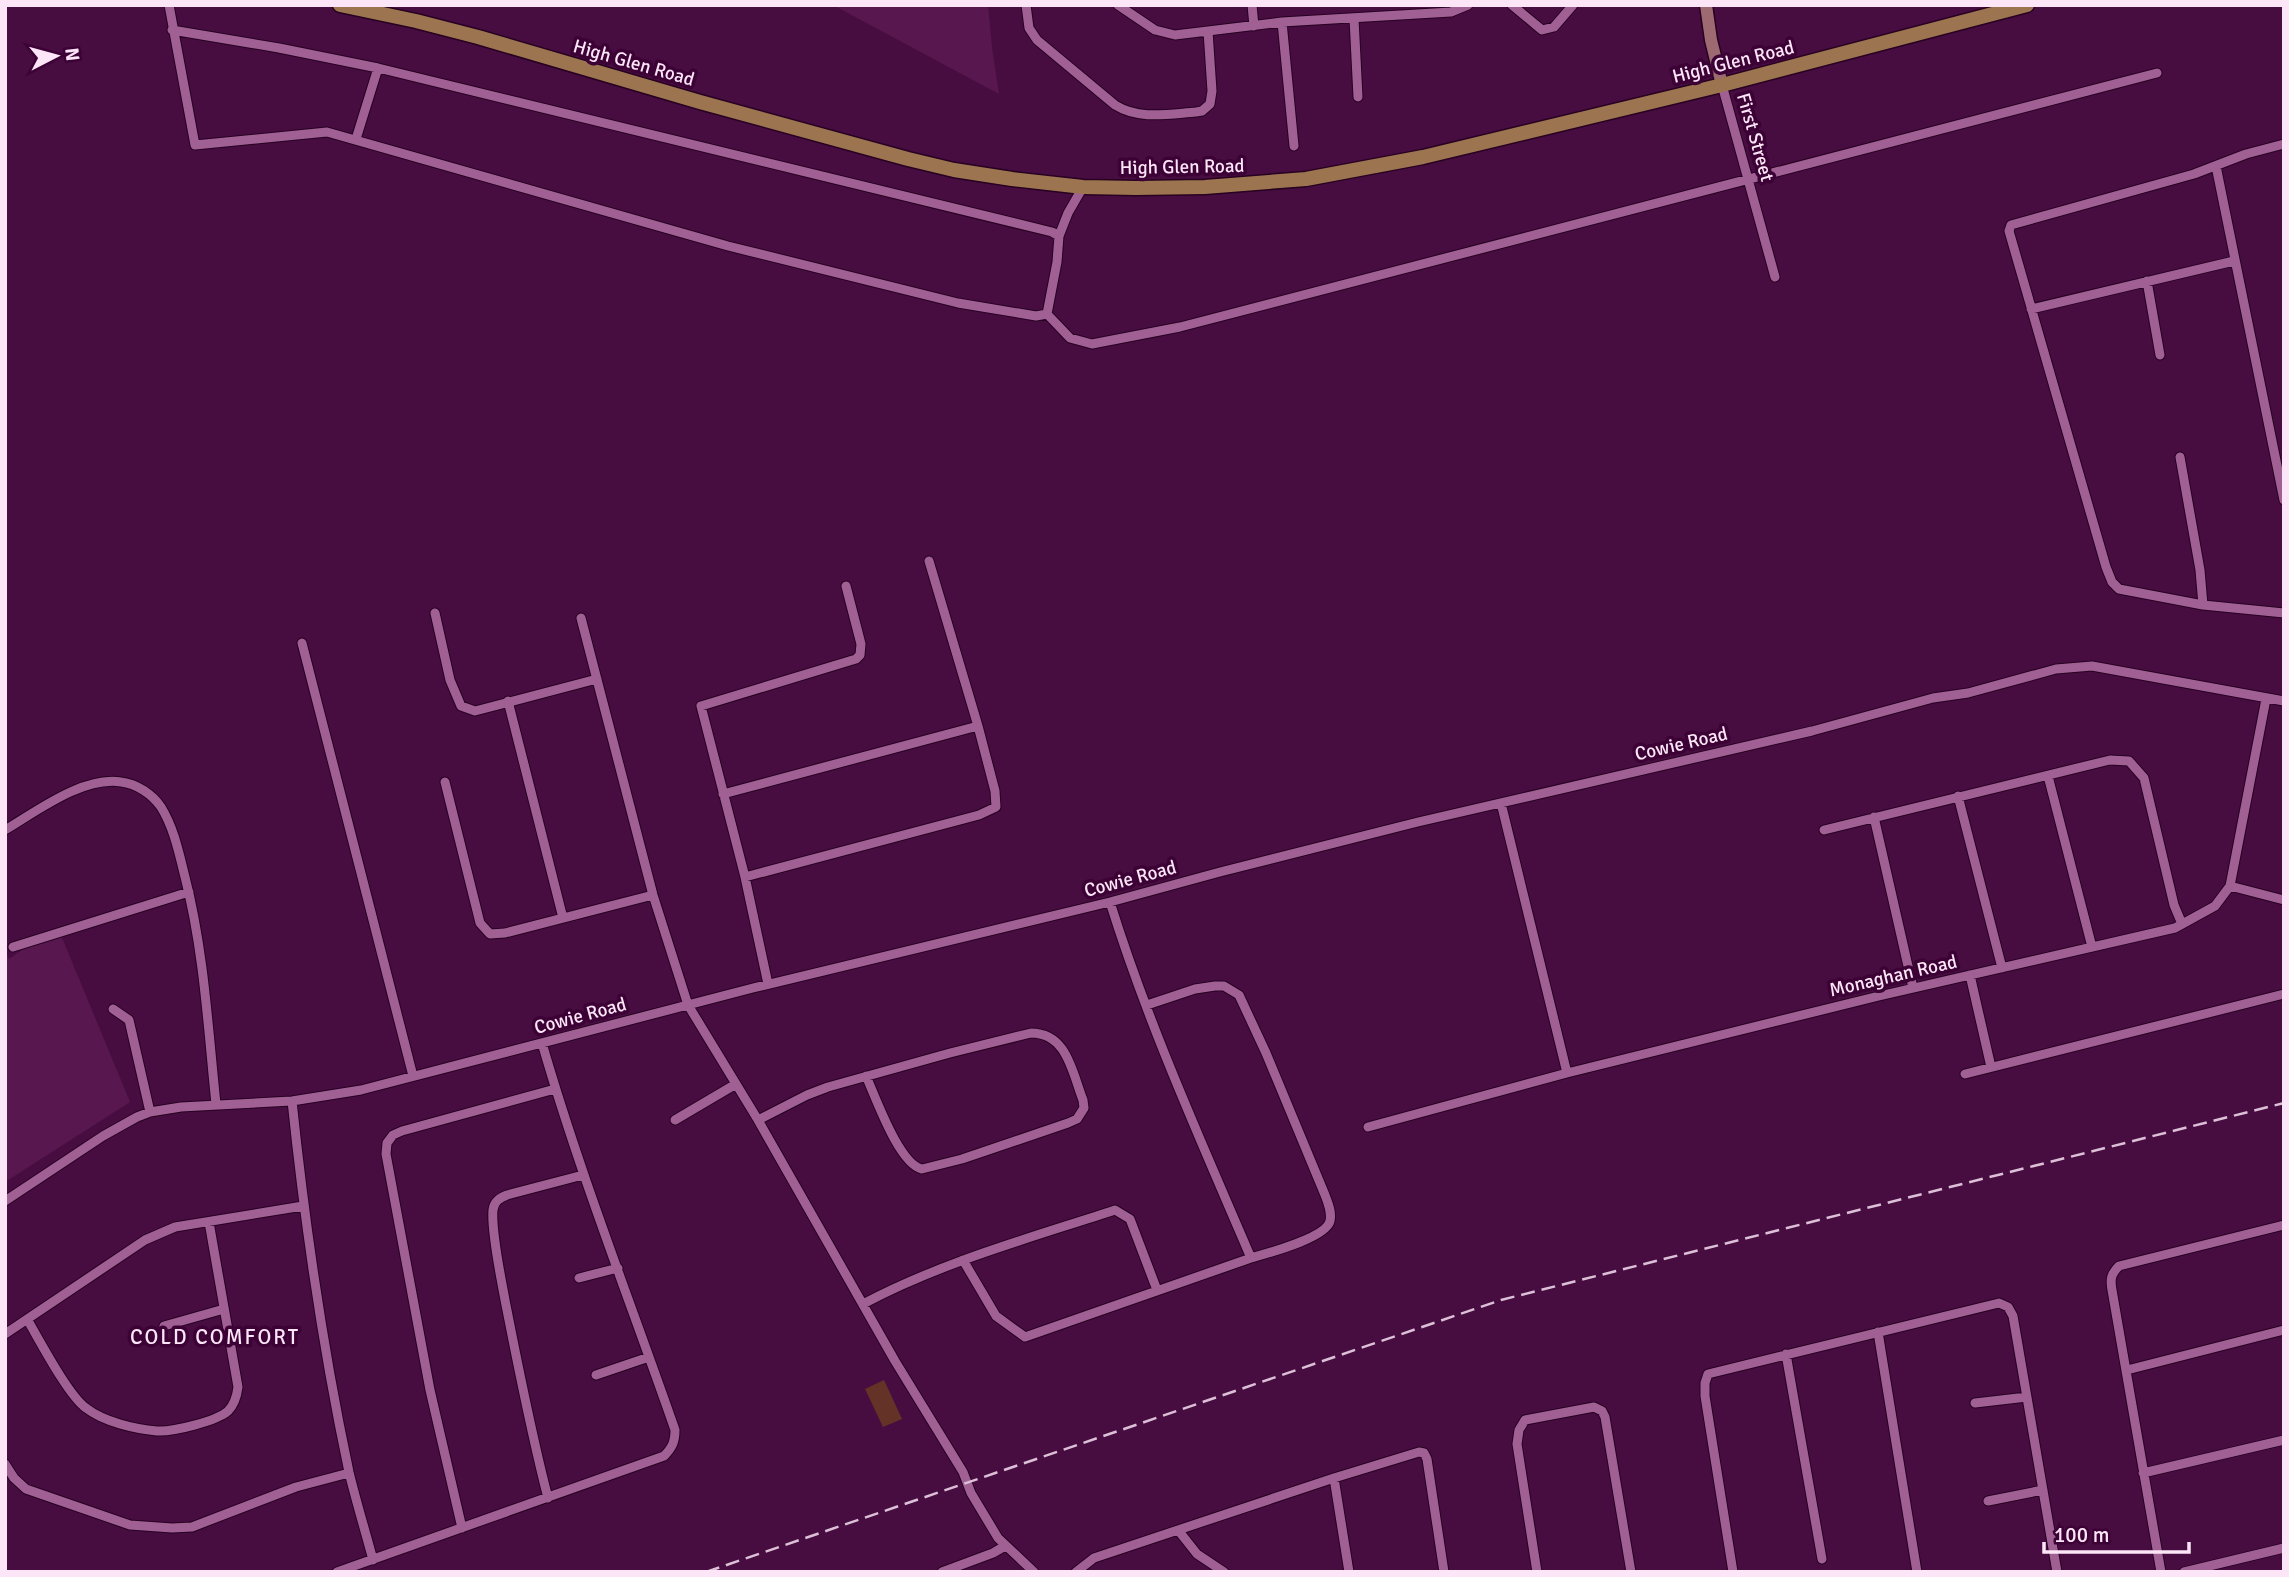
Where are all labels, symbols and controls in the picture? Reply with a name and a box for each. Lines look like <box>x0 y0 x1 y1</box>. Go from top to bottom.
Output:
north arrow <box>21 21 91 91</box>
street label: High Glen Road <box>570 34 697 92</box>
street label: High Glen Road <box>1670 35 1797 89</box>
text: N <box>59 47 85 62</box>
street label: First Street <box>1731 90 1779 185</box>
street label: High Glen Road <box>1119 154 1245 180</box>
street label: Cowie Road <box>1632 722 1730 766</box>
street label: Cowie Road <box>1082 855 1179 903</box>
street label: Monaghan Road <box>1827 950 1959 1002</box>
street label: Cowie Road <box>532 992 629 1040</box>
district label: COLD COMFORT <box>130 1324 300 1350</box>
scale bar <box>2044 1510 2189 1554</box>
text: 100 m <box>2054 1522 2109 1548</box>

